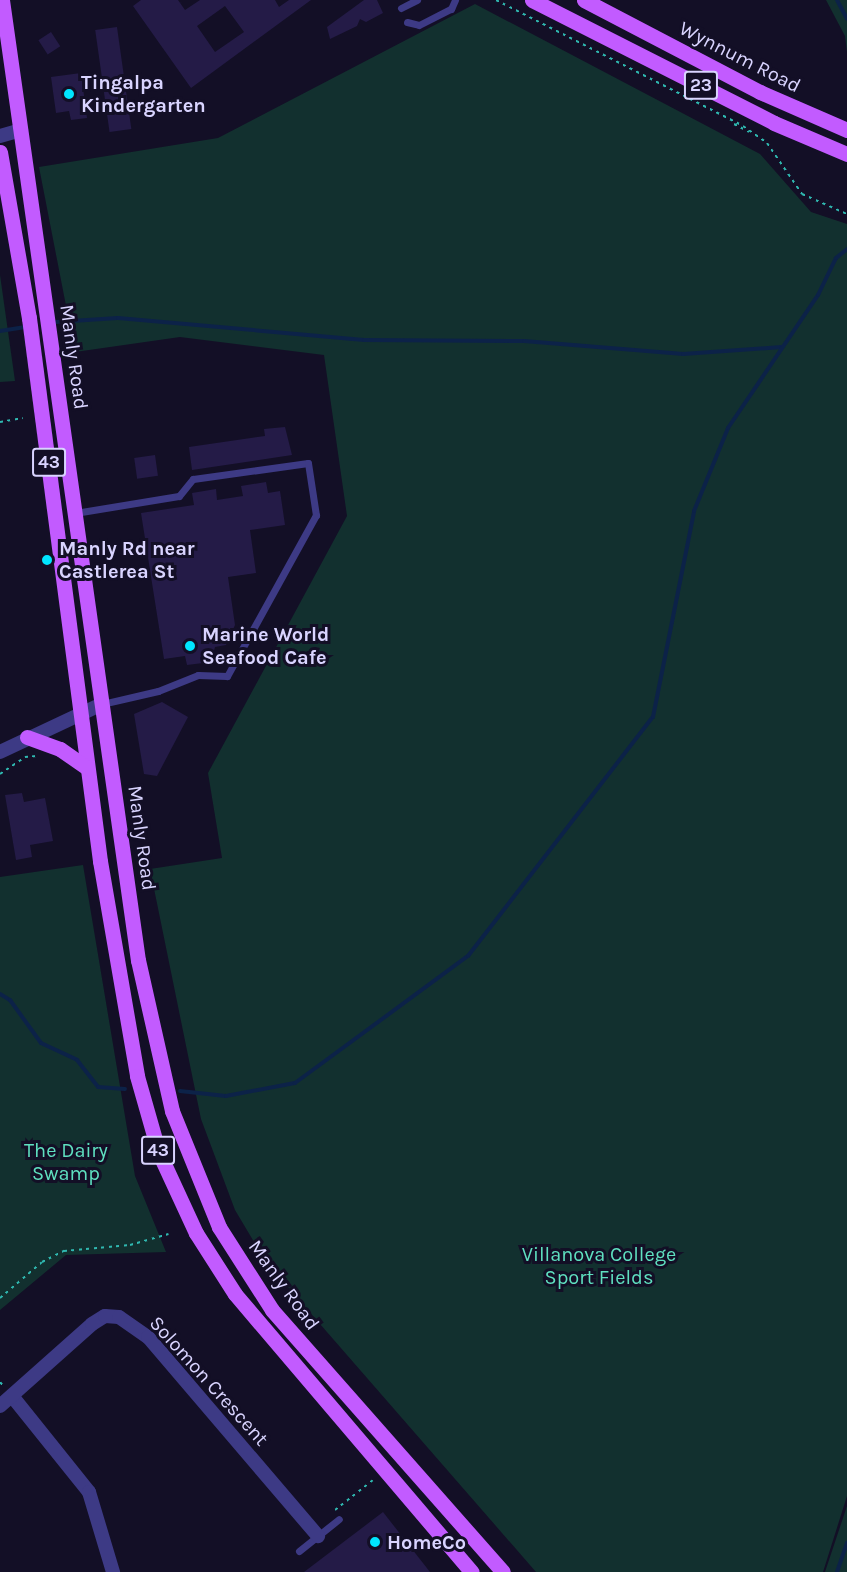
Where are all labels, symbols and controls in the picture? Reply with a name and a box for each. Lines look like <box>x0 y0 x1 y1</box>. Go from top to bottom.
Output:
street label: Wynnum Road <box>675 16 805 98</box>
place label: Tingalpa Kindergarten <box>81 70 206 117</box>
road number: 23 <box>683 70 719 100</box>
marker: Tingalpa Kindergarten <box>62 87 76 101</box>
street label: Manly Road <box>55 303 93 411</box>
road number: 43 <box>31 447 67 477</box>
place label: Manly Rd near Castlerea St <box>59 536 195 583</box>
marker: Manly Rd near Castlerea St <box>40 553 54 567</box>
place label: Marine World Seafood Cafe <box>202 622 329 669</box>
marker: Marine World Seafood Cafe <box>183 639 197 653</box>
street label: Manly Road <box>123 784 161 892</box>
road number: 43 <box>140 1135 176 1165</box>
park label: The Dairy Swamp <box>24 1139 108 1186</box>
street label: Manly Road <box>243 1235 325 1335</box>
park label: Villanova College Sport Fields <box>522 1243 676 1290</box>
street label: Solomon Crescent <box>144 1311 274 1451</box>
place label: HomeCo <box>387 1530 466 1554</box>
marker: HomeCo <box>368 1535 382 1549</box>

